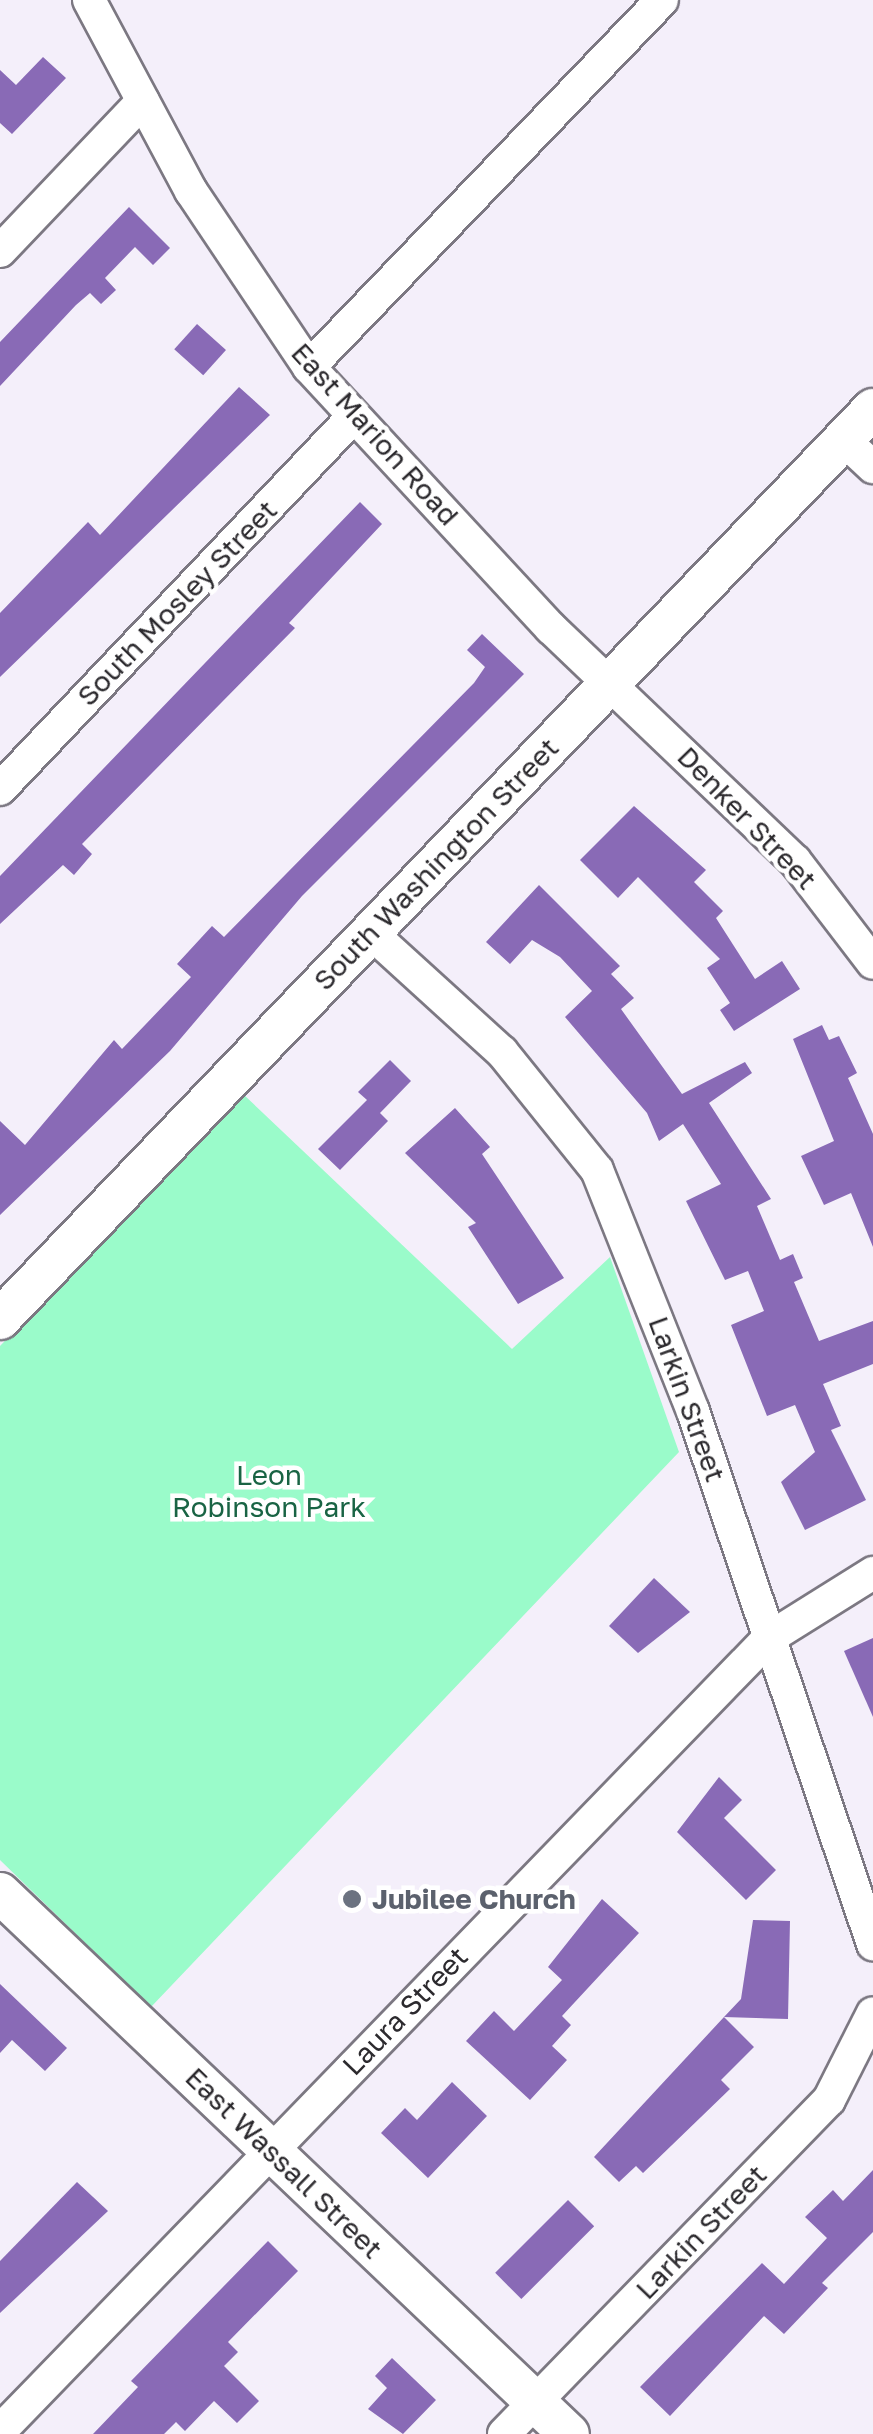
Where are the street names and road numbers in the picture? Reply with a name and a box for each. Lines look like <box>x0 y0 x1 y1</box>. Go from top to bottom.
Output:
street label: East Marion Road <box>284 336 466 532</box>
street label: South Mosley Street <box>70 493 284 713</box>
street label: South Washington Street <box>307 731 565 997</box>
street label: Denker Street <box>671 740 823 896</box>
street label: Larkin Street <box>642 1312 732 1486</box>
street label: Laura Street <box>335 1940 475 2082</box>
street label: East Wassall Street <box>179 2060 389 2266</box>
street label: Larkin Street <box>629 2158 773 2306</box>

